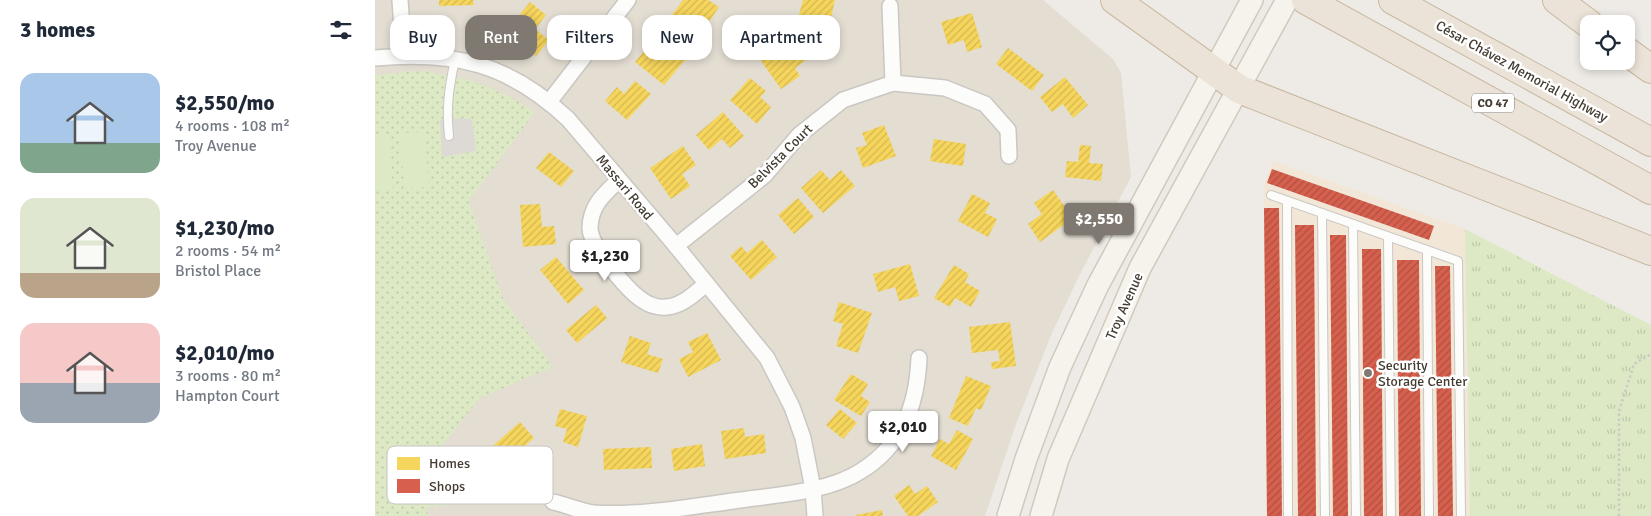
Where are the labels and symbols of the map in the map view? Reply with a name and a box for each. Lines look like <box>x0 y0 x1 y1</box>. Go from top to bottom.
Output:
street label: César Chávez Memorial Highway <box>1433 17 1611 126</box>
road number: CO 47 <box>1472 94 1514 112</box>
street label: Belvista Court <box>745 120 816 192</box>
street label: Massari Road <box>592 151 657 223</box>
pin: $2,550 <box>1058 202 1140 245</box>
pin: $1,230 <box>564 240 646 282</box>
street label: Troy Avenue <box>1102 270 1147 342</box>
place label: Security Storage Center <box>1378 357 1468 390</box>
marker: Security Storage Center <box>1362 367 1374 379</box>
pin: $2,010 <box>862 410 944 453</box>
legend <box>387 446 553 504</box>
text: Homes <box>429 455 470 472</box>
text: Shops <box>429 478 465 495</box>

